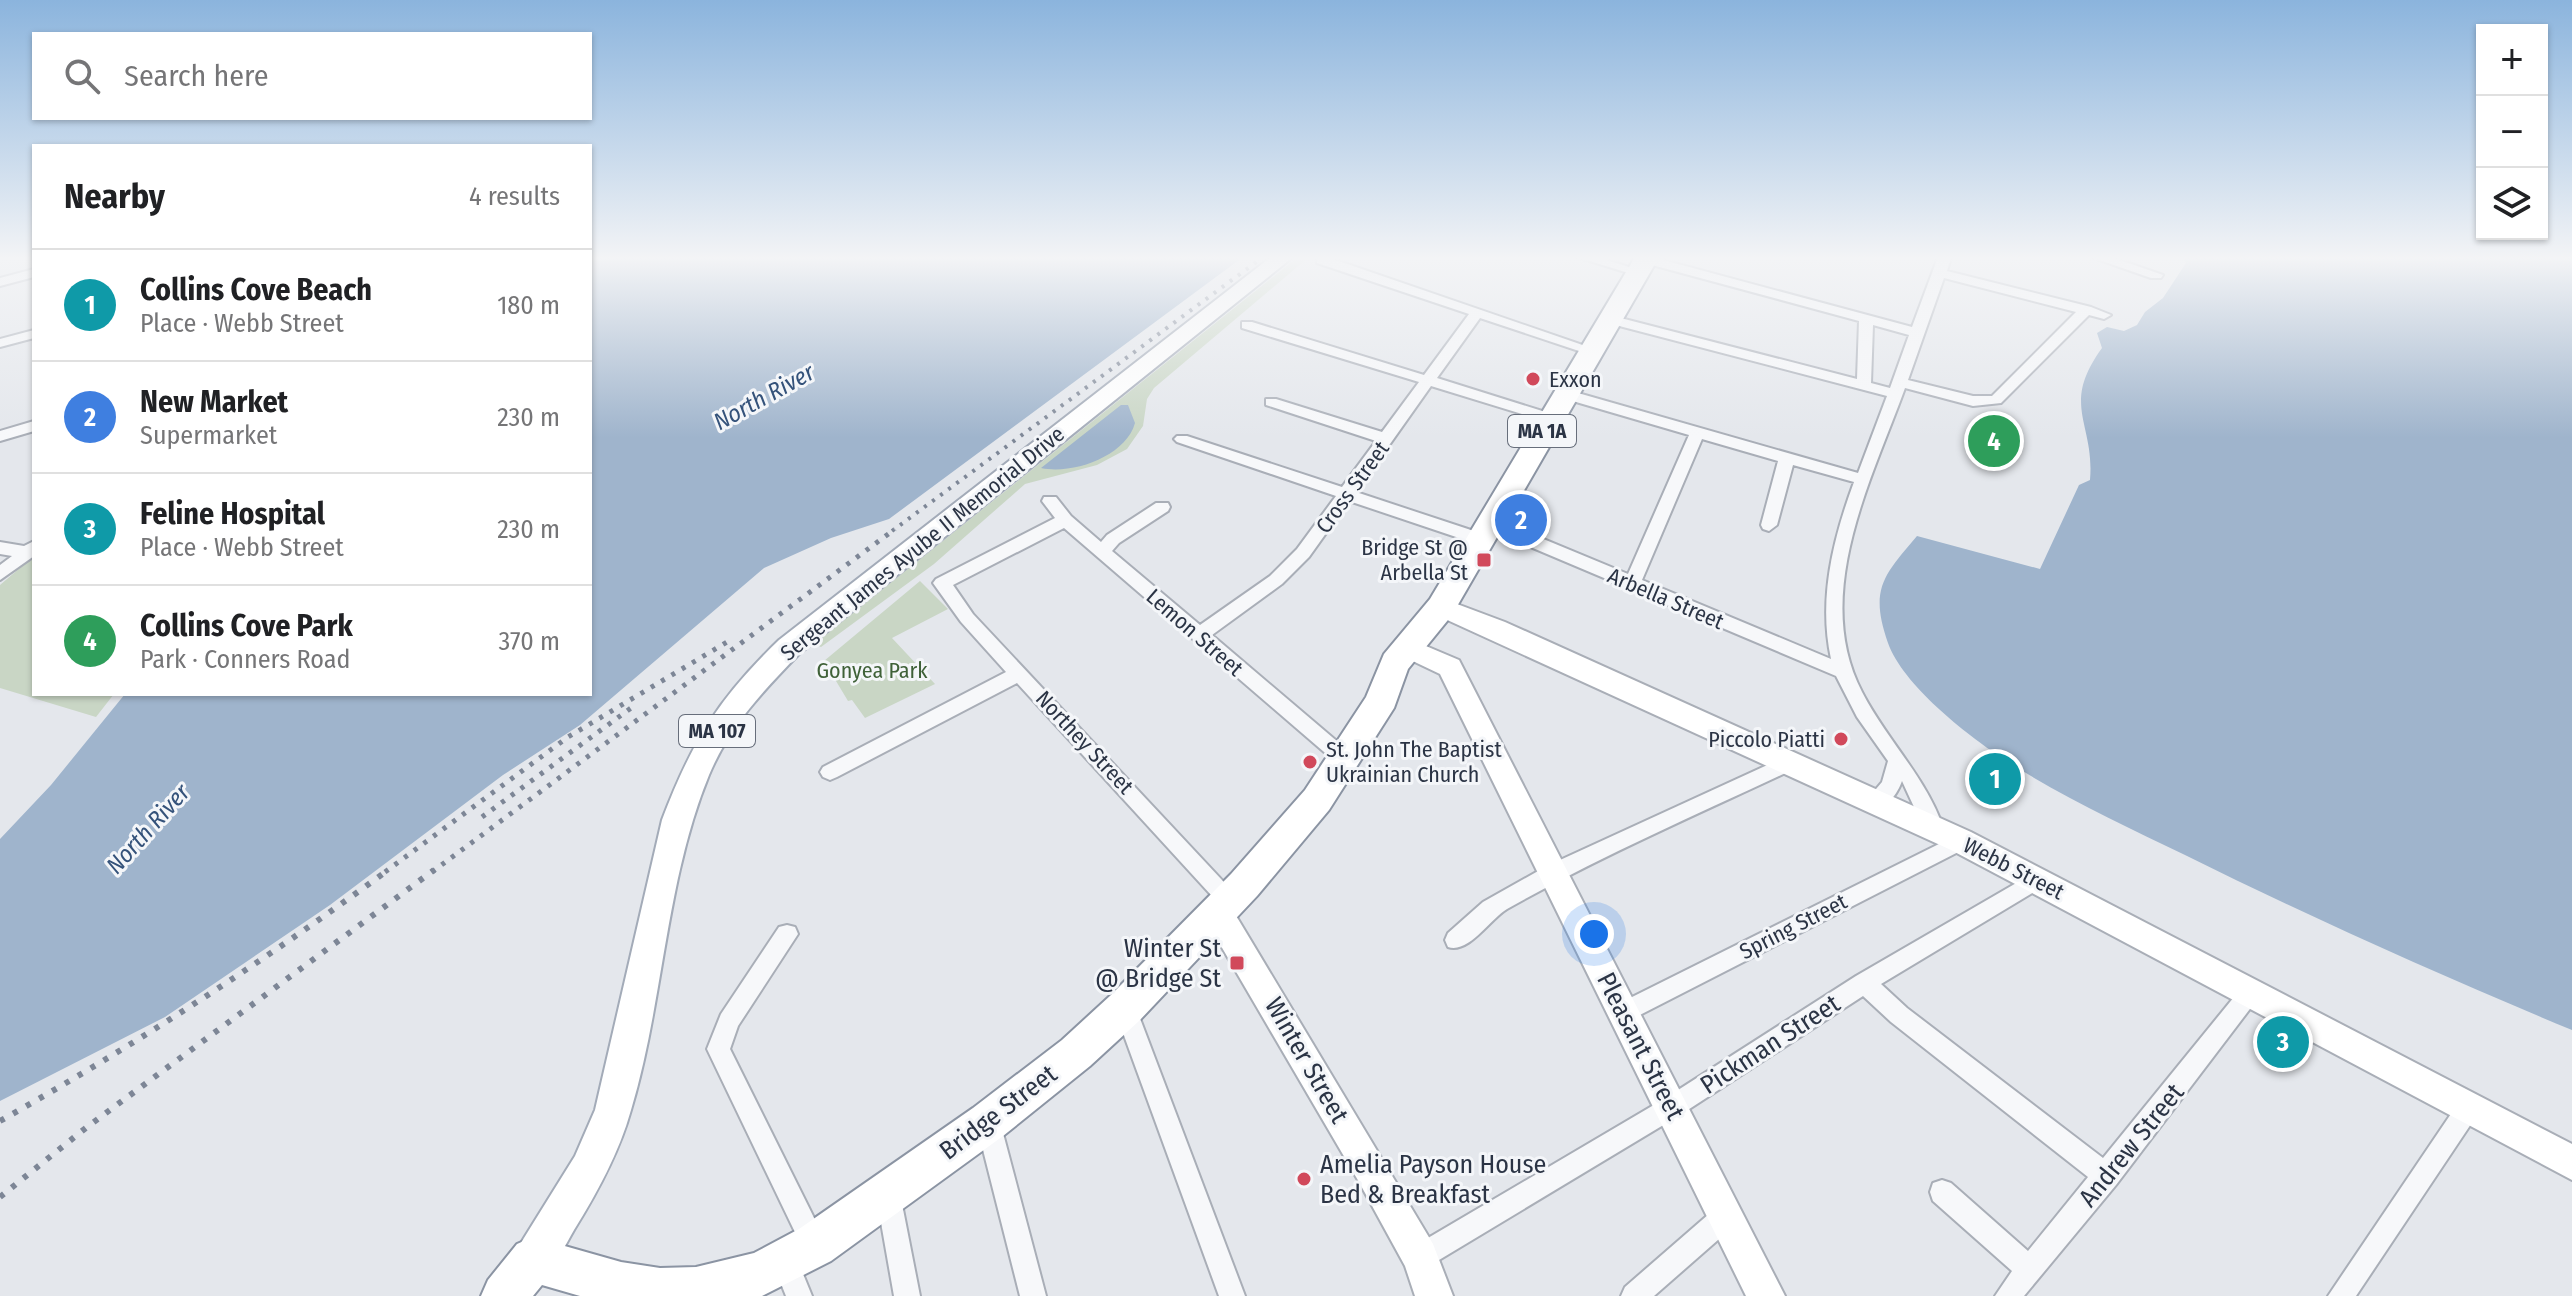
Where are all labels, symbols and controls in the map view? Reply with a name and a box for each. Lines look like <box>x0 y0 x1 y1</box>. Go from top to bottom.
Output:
map controls <box>2476 24 2548 240</box>
button: + <box>2476 24 2548 96</box>
search box <box>32 32 592 120</box>
icon: search <box>60 54 104 98</box>
text: Search here <box>124 58 269 94</box>
button: − <box>2476 96 2548 168</box>
button: layers <box>2476 168 2548 240</box>
text: Nearby <box>64 176 165 217</box>
text: 4 results <box>469 181 560 212</box>
text: Collins Cove Beach <box>140 272 372 308</box>
text: 1 <box>85 290 96 321</box>
text: 180 m <box>497 290 560 321</box>
text: Place · Webb Street <box>140 308 344 339</box>
water label: North River <box>709 358 820 436</box>
place label: Exxon <box>1549 366 1602 393</box>
marker: Exxon <box>1524 370 1542 388</box>
text: New Market <box>140 384 288 420</box>
text: 2 <box>84 402 96 433</box>
text: 230 m <box>497 402 560 433</box>
pin: 4 <box>1968 411 2020 471</box>
road number: MA 1A <box>1508 415 1576 447</box>
text: Supermarket <box>140 420 277 451</box>
street label: Sergeant James Ayube II Memorial Drive <box>775 420 1070 666</box>
street label: Cross Street <box>1310 435 1395 539</box>
pin: 2 <box>1495 490 1547 550</box>
text: Feline Hospital <box>140 496 325 532</box>
text: 3 <box>84 514 96 545</box>
text: 230 m <box>497 514 560 545</box>
text: Place · Webb Street <box>140 532 344 563</box>
place label: Bridge St @ Arbella St <box>1361 534 1469 586</box>
marker: Bridge St @ Arbella St <box>1475 551 1493 569</box>
street label: Arbella Street <box>1604 562 1729 635</box>
street label: Lemon Street <box>1141 583 1249 682</box>
text: Collins Cove Park <box>140 608 353 644</box>
text: 4 <box>83 626 97 657</box>
text: 370 m <box>499 626 560 657</box>
text: Park · Conners Road <box>140 644 350 675</box>
park label: Gonyea Park <box>816 657 928 684</box>
street label: Northey Street <box>1030 685 1140 800</box>
road number: MA 107 <box>679 715 755 747</box>
place label: Piccolo Piatti <box>1708 726 1825 753</box>
marker: Piccolo Piatti <box>1832 730 1850 748</box>
place label: St. John The Baptist Ukrainian Church <box>1326 736 1502 788</box>
pin: 1 <box>1969 749 2021 809</box>
marker: St. John The Baptist Ukrainian Church <box>1301 753 1319 771</box>
water label: North River <box>101 778 196 879</box>
street label: Webb Street <box>1959 831 2070 906</box>
street label: Spring Street <box>1735 887 1852 965</box>
your location <box>1574 914 1614 954</box>
place label: Winter St @ Bridge St <box>1095 933 1221 994</box>
marker: Winter St @ Bridge St <box>1228 954 1246 972</box>
street label: Pleasant Street <box>1590 967 1691 1125</box>
street label: Pickman Street <box>1695 988 1846 1101</box>
street label: Winter Street <box>1258 992 1355 1129</box>
pin: 3 <box>2257 1012 2309 1072</box>
street label: Bridge Street <box>934 1058 1063 1166</box>
street label: Andrew Street <box>2072 1077 2191 1213</box>
place label: Amelia Payson House Bed & Breakfast <box>1320 1149 1546 1210</box>
marker: Amelia Payson House Bed & Breakfast <box>1295 1170 1313 1188</box>

